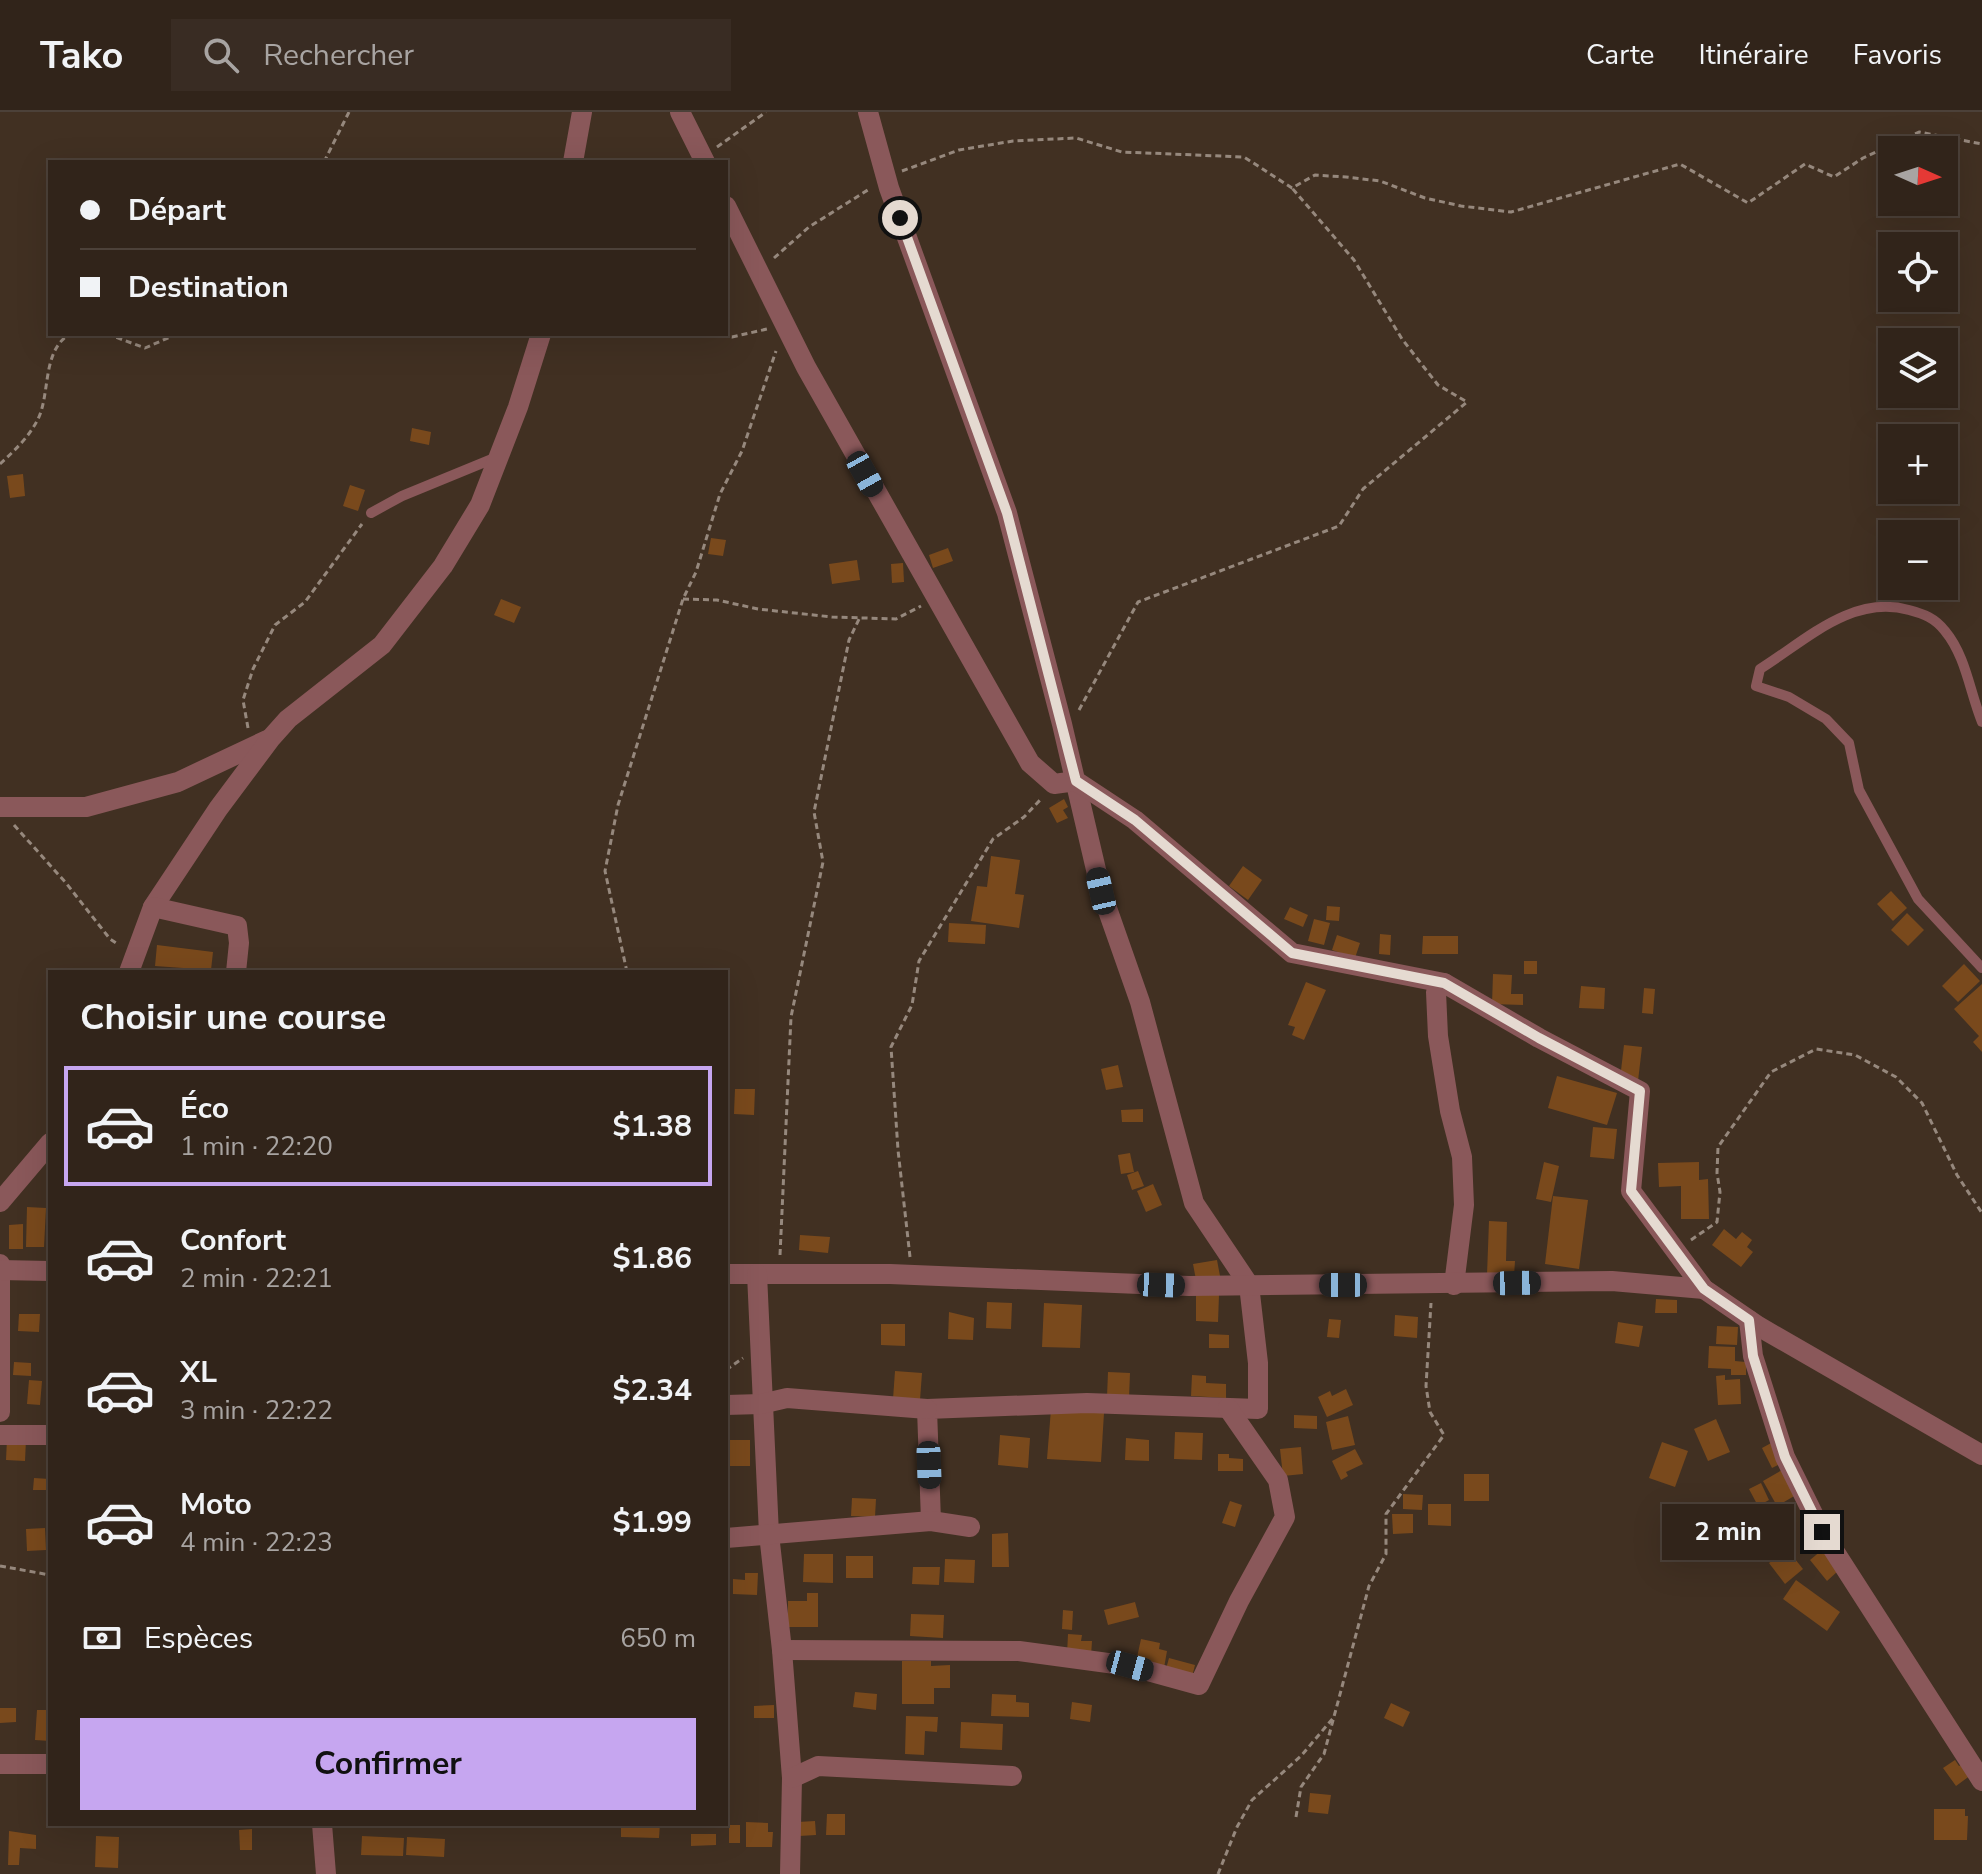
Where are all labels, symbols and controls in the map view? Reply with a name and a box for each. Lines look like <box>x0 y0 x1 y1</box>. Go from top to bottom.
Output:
search box <box>171 19 731 91</box>
text: Tako <box>40 30 123 81</box>
icon: search <box>199 33 243 77</box>
text: Rechercher <box>263 35 414 76</box>
text: Carte <box>1586 36 1655 74</box>
text: Itinéraire <box>1699 36 1809 74</box>
text: Favoris <box>1853 36 1942 74</box>
north arrow <box>1878 136 1958 216</box>
map controls <box>1878 136 1958 600</box>
text: Départ <box>128 190 226 231</box>
route start <box>882 200 918 236</box>
button: locate <box>1878 232 1958 312</box>
text: Destination <box>128 267 289 308</box>
button: layers <box>1878 328 1958 408</box>
button: + <box>1878 424 1958 504</box>
car <box>843 447 887 501</box>
button: − <box>1878 520 1958 600</box>
car <box>1084 865 1118 917</box>
text: Choisir une course <box>80 993 386 1042</box>
text: Éco <box>180 1088 229 1129</box>
icon: car <box>84 1090 156 1162</box>
text: $1.38 <box>613 1106 692 1147</box>
text: 1 min · 22:20 <box>180 1129 333 1164</box>
text: Confort <box>180 1220 286 1261</box>
icon: car <box>84 1222 156 1294</box>
text: $1.86 <box>613 1238 692 1279</box>
text: 2 min · 22:21 <box>180 1261 333 1296</box>
car <box>1493 1271 1541 1295</box>
car <box>1137 1272 1185 1298</box>
car <box>1319 1273 1367 1297</box>
text: XL <box>180 1352 217 1393</box>
icon: car <box>84 1354 156 1426</box>
text: $2.34 <box>613 1370 692 1411</box>
text: 3 min · 22:22 <box>180 1393 333 1428</box>
car <box>916 1441 942 1489</box>
text: Moto <box>180 1484 252 1525</box>
icon: car <box>84 1486 156 1558</box>
text: $1.99 <box>613 1502 692 1543</box>
callout: 2 min <box>1662 1504 1794 1560</box>
text: 2 min <box>1694 1514 1762 1549</box>
route end <box>1804 1514 1840 1550</box>
text: 4 min · 22:23 <box>180 1525 333 1560</box>
icon: cash <box>80 1616 124 1660</box>
text: Espèces <box>144 1618 253 1659</box>
text: 650 m <box>620 1621 696 1656</box>
car <box>1104 1648 1156 1684</box>
button: Confirmer <box>80 1718 696 1810</box>

